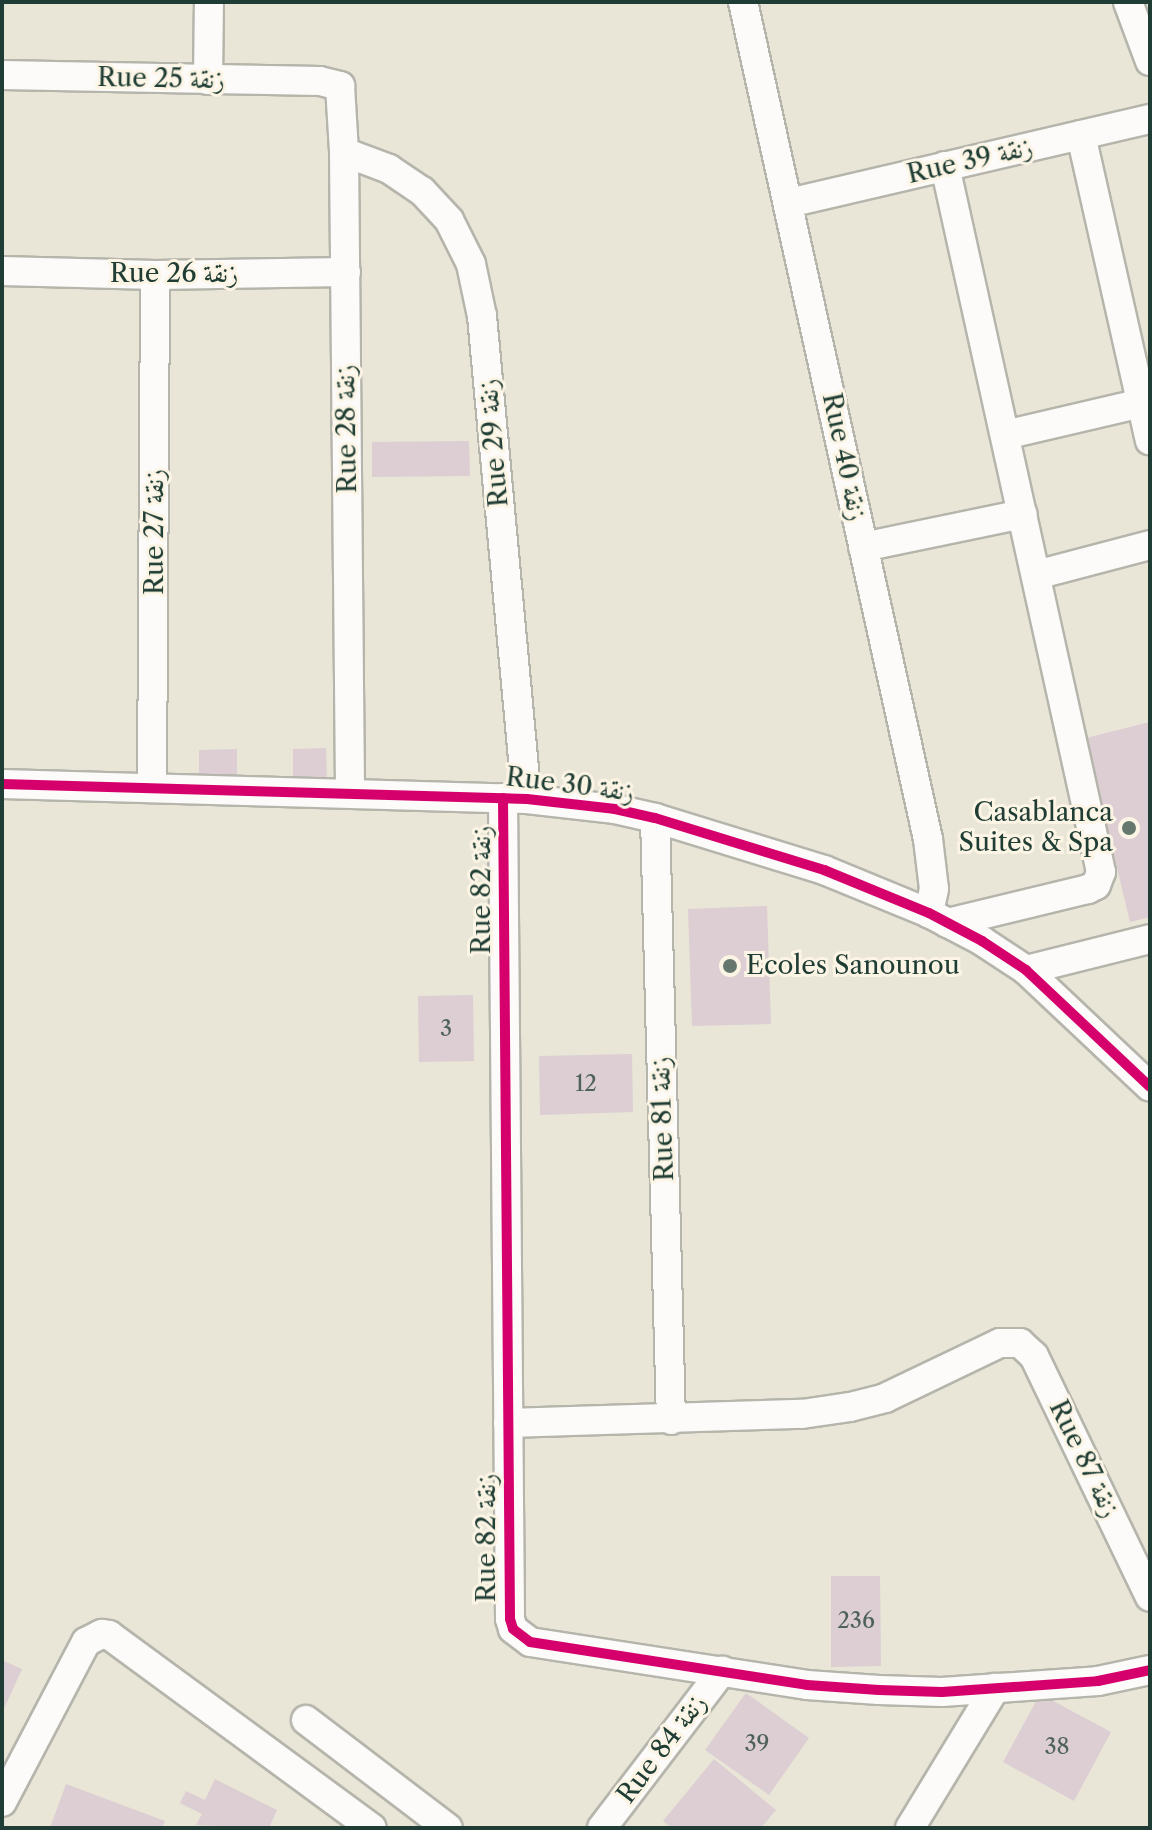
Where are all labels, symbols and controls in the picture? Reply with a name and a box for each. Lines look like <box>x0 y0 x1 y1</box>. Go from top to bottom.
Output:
street label: Rue 25 زنقة <box>97 62 225 96</box>
street label: Rue 39 زنقة <box>904 131 1036 191</box>
street label: Rue 26 زنقة <box>110 258 238 290</box>
street label: Rue 28 زنقة <box>330 364 364 494</box>
street label: Rue 29 زنقة <box>473 378 515 508</box>
street label: Rue 40 زنقة <box>815 390 873 524</box>
street label: Rue 27 زنقة <box>139 469 171 595</box>
street label: Rue 30 زنقة <box>504 762 636 808</box>
place label: Casablanca Suites & Spa <box>958 797 1113 858</box>
marker: Casablanca Suites & Spa <box>1120 819 1138 837</box>
street label: Rue 82 زنقة <box>466 826 498 954</box>
place label: Ecoles Sanounou <box>746 950 960 982</box>
marker: Ecoles Sanounou <box>721 957 739 975</box>
house number: 3 <box>440 1016 452 1042</box>
street label: Rue 81 زنقة <box>645 1056 681 1182</box>
house number: 12 <box>575 1071 597 1097</box>
street label: Rue 87 زنقة <box>1042 1395 1126 1523</box>
street label: Rue 82 زنقة <box>471 1474 503 1602</box>
house number: 236 <box>837 1608 875 1634</box>
street label: Rue 84 زنقة <box>611 1688 713 1810</box>
house number: 39 <box>744 1731 770 1757</box>
house number: 38 <box>1044 1734 1070 1760</box>

